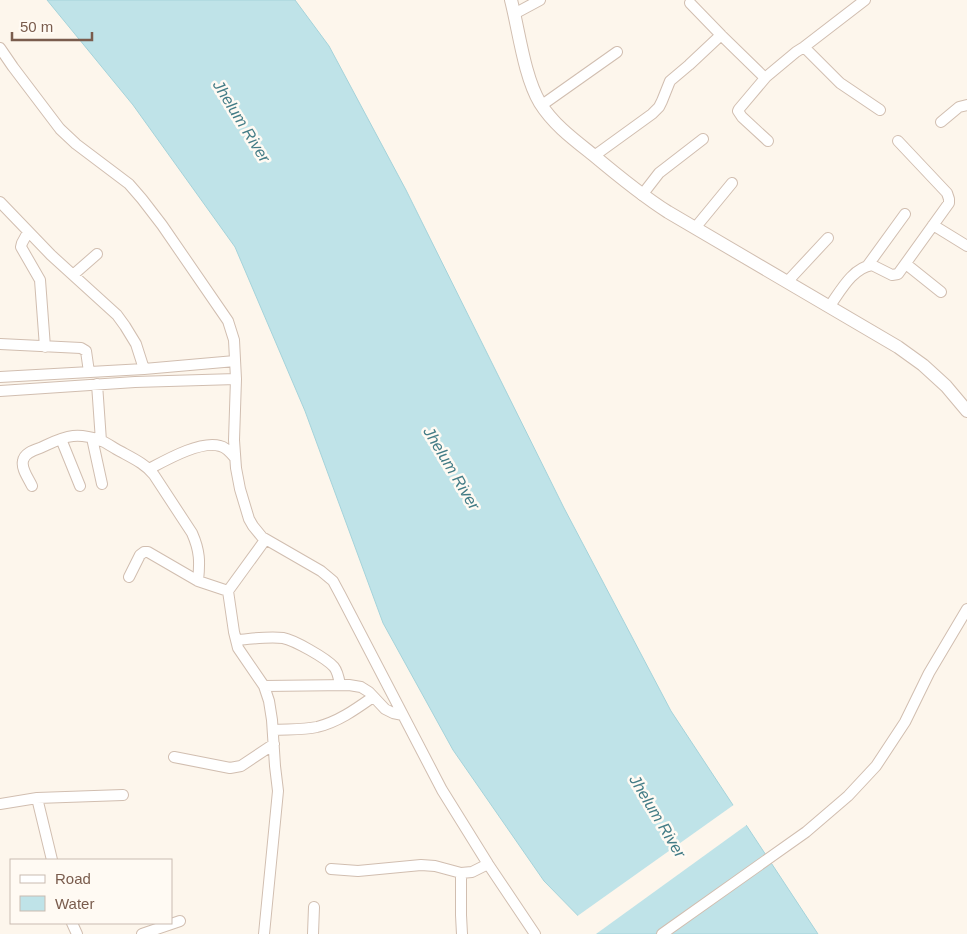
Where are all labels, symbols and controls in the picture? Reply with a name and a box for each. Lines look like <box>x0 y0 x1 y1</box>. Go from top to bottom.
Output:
scale bar <box>12 10 92 42</box>
text: 50 m <box>20 18 53 35</box>
water label: Jhelum River <box>209 76 274 166</box>
water label: Jhelum River <box>420 423 483 513</box>
water label: Jhelum River <box>626 771 689 861</box>
legend <box>10 859 172 924</box>
text: Road <box>55 870 91 887</box>
text: Water <box>55 895 94 912</box>

